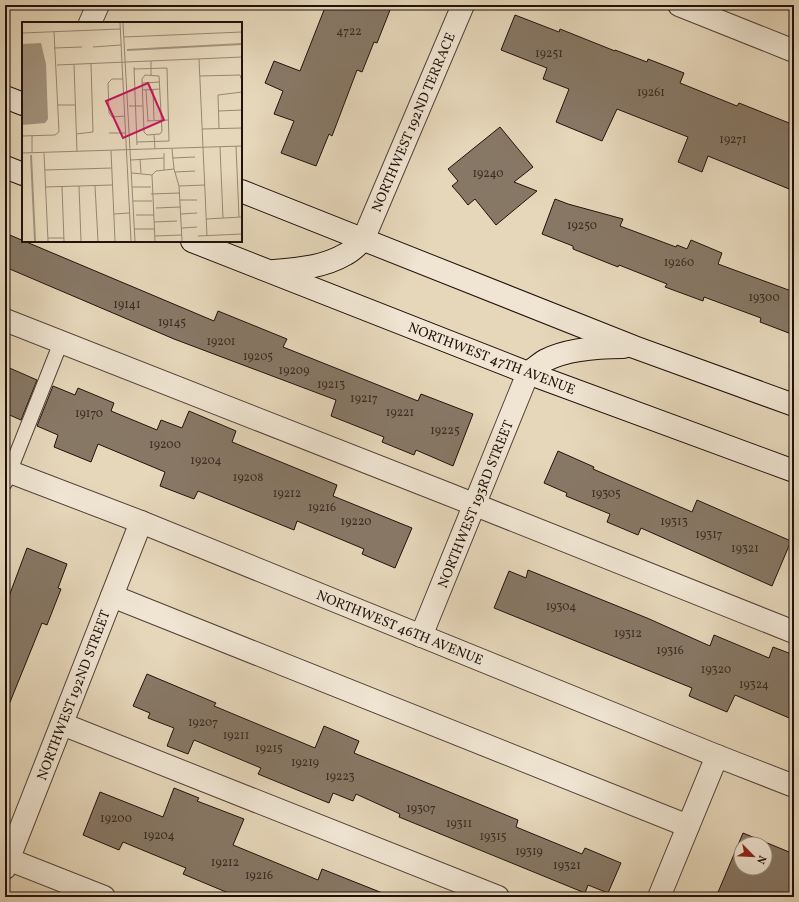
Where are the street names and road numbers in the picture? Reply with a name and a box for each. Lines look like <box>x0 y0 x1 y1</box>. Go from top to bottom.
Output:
street label: NORTHWEST 192ND TERRACE <box>368 30 461 215</box>
street label: NORTHWEST 47TH AVENUE <box>405 319 578 400</box>
street label: NORTHWEST 193RD STREET <box>434 418 519 591</box>
street label: NORTHWEST 46TH AVENUE <box>313 586 486 671</box>
street label: NORTHWEST 192ND STREET <box>33 608 116 783</box>

